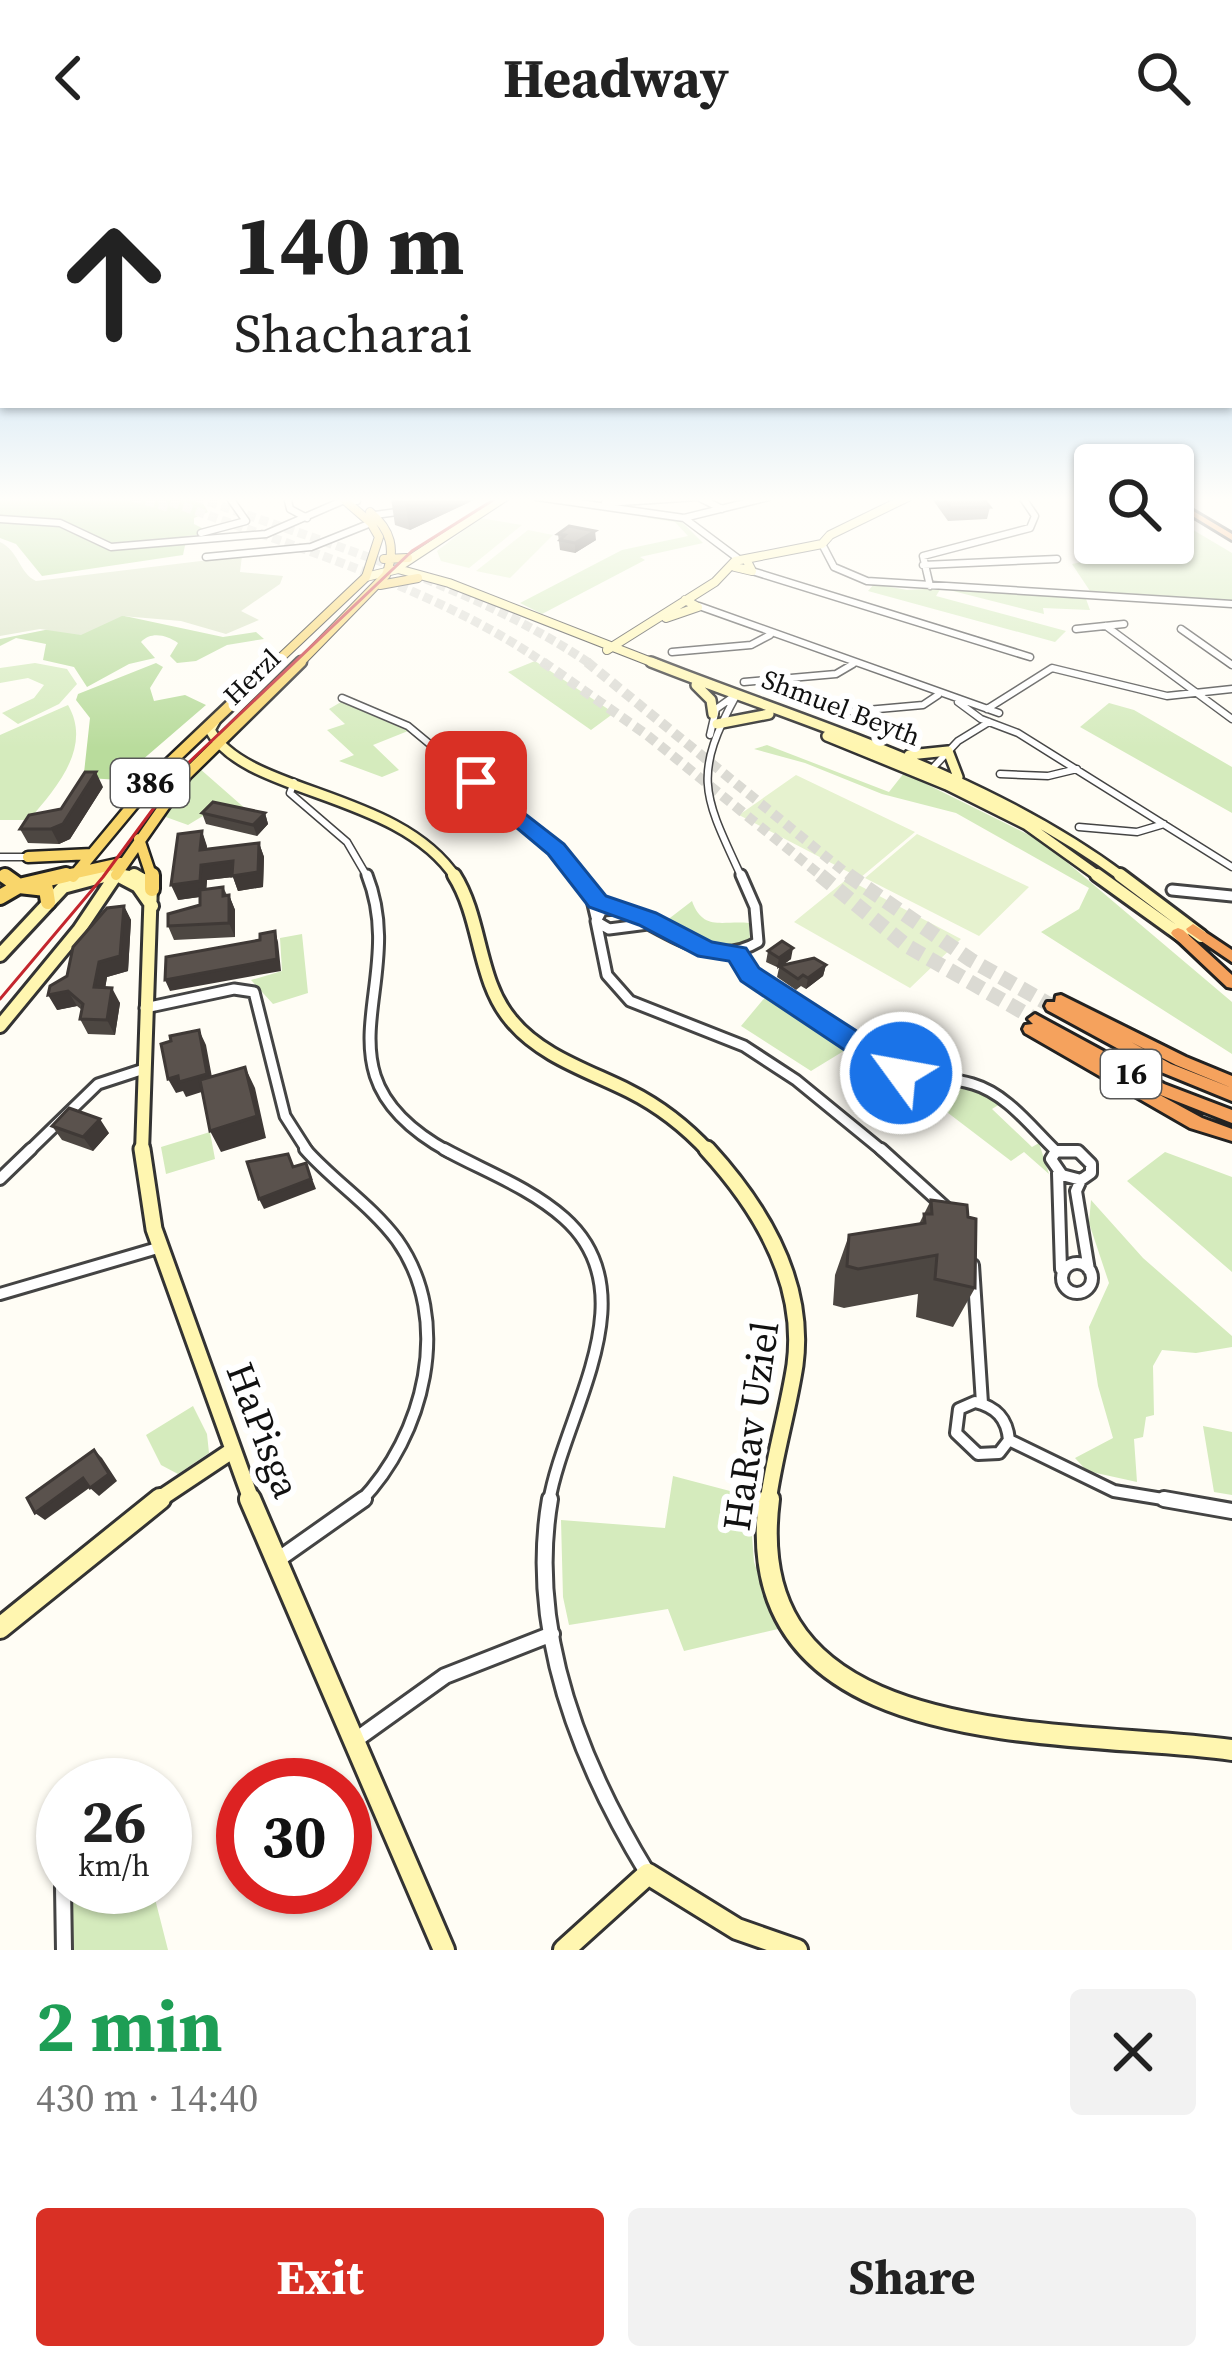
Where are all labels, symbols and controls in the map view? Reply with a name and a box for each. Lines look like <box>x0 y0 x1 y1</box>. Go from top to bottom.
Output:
text: Headway <box>503 41 729 115</box>
icon: back <box>36 45 102 111</box>
icon: search <box>1130 45 1196 111</box>
text: 140 m <box>234 187 465 302</box>
icon: ahead <box>36 204 192 360</box>
text: Shacharai <box>234 296 472 370</box>
map controls <box>1074 444 1194 564</box>
button: search <box>1074 444 1194 564</box>
street label: Herzl <box>215 640 288 713</box>
street label: Shmuel Beyth <box>757 660 926 755</box>
pin <box>425 731 527 833</box>
icon: arrive <box>443 749 509 815</box>
road number: 386 <box>111 759 189 807</box>
position arrow <box>838 1010 964 1136</box>
road number: 16 <box>1101 1050 1161 1098</box>
street label: HaRav Uziel <box>710 1318 791 1534</box>
street label: HaPisga <box>214 1355 314 1506</box>
speed limit sign: 30 <box>216 1758 372 1914</box>
text: 26 <box>81 1780 147 1862</box>
text: km/h <box>78 1845 150 1886</box>
text: 2 min <box>36 1976 223 2075</box>
button: close <box>1070 1989 1196 2115</box>
text: 430 m · 14:40 <box>36 2071 258 2124</box>
button: Exit <box>36 2208 604 2346</box>
button: Share <box>628 2208 1196 2346</box>

